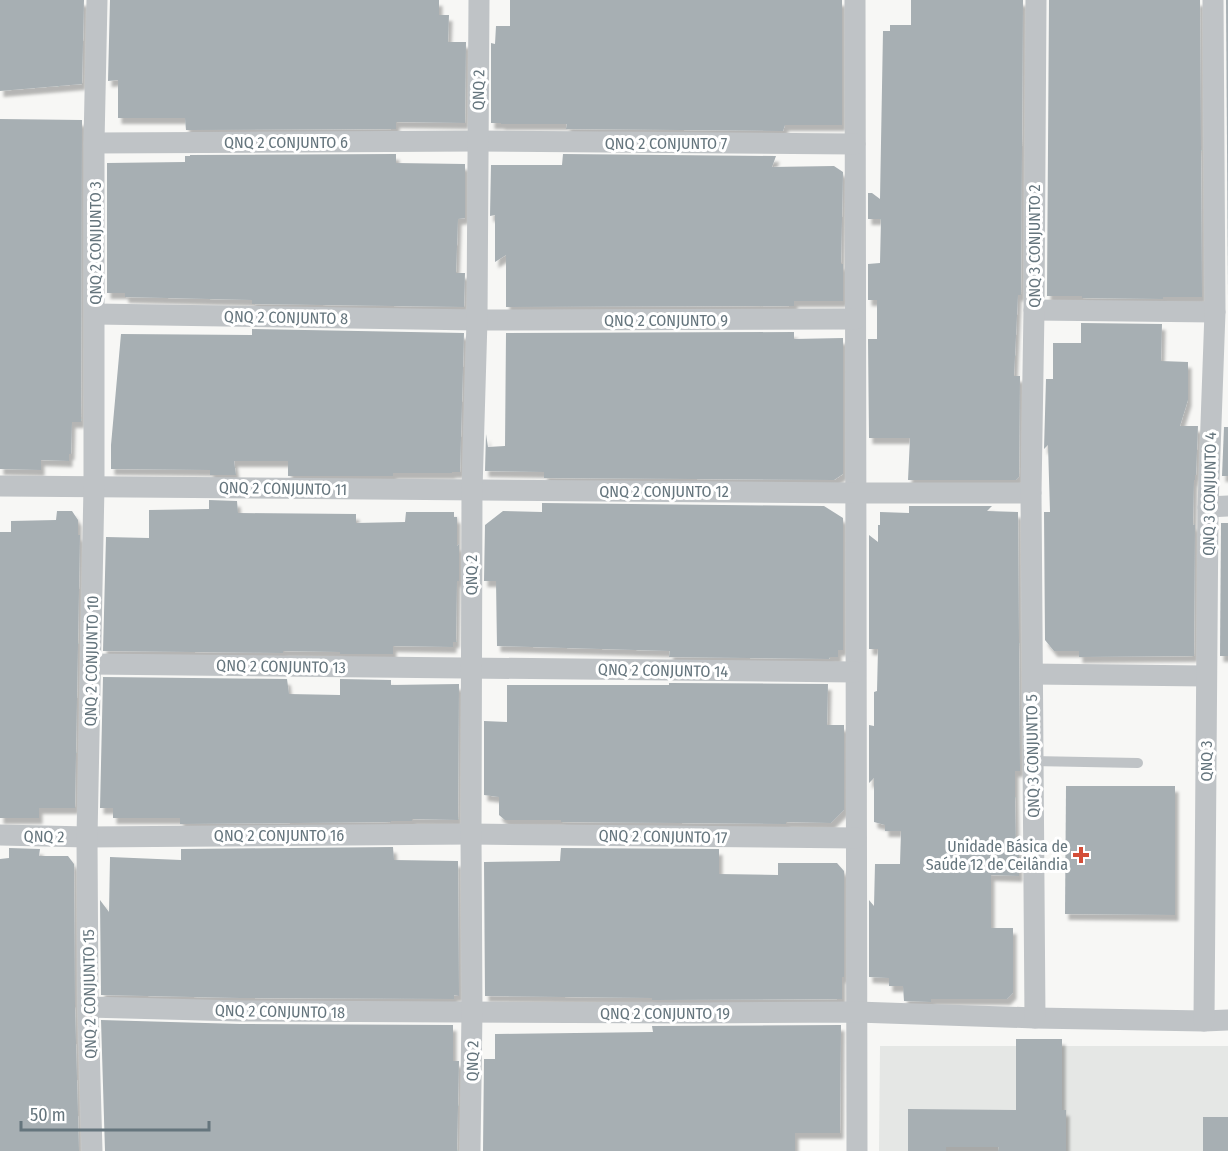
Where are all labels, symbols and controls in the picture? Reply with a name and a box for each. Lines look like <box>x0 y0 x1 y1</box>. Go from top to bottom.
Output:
street label: QNQ 2 <box>469 70 488 110</box>
street label: QNQ 2 CONJUNTO 6 <box>224 133 348 152</box>
street label: QNQ 2 CONJUNTO 7 <box>605 134 728 153</box>
street label: QNQ 2 CONJUNTO 3 <box>86 181 105 305</box>
street label: QNQ 3 CONJUNTO 2 <box>1025 184 1044 308</box>
street label: QNQ 2 CONJUNTO 8 <box>224 307 348 328</box>
street label: QNQ 2 CONJUNTO 9 <box>604 311 728 330</box>
street label: QNQ 3 CONJUNTO 4 <box>1199 432 1220 556</box>
street label: QNQ 2 CONJUNTO 11 <box>219 478 347 499</box>
street label: QNQ 2 CONJUNTO 12 <box>599 482 729 501</box>
street label: QNQ 2 <box>462 555 481 595</box>
street label: QNQ 2 CONJUNTO 10 <box>81 596 102 727</box>
street label: QNQ 2 CONJUNTO 13 <box>216 656 346 677</box>
street label: QNQ 2 CONJUNTO 14 <box>598 660 728 681</box>
street label: QNQ 3 CONJUNTO 5 <box>1022 694 1043 818</box>
street label: QNQ 3 <box>1197 741 1216 781</box>
street label: QNQ 2 CONJUNTO 16 <box>214 826 344 845</box>
street label: QNQ 2 CONJUNTO 17 <box>598 826 728 847</box>
street label: QNQ 2 <box>24 827 64 846</box>
place label: Unidade Básica de Saúde 12 de Ceilândia <box>926 837 1068 874</box>
marker: Unidade Básica de Saúde 12 de Ceilândia <box>1072 846 1090 864</box>
street label: QNQ 2 CONJUNTO 15 <box>79 929 100 1059</box>
street label: QNQ 2 CONJUNTO 18 <box>215 1001 345 1022</box>
street label: QNQ 2 CONJUNTO 19 <box>600 1004 730 1023</box>
street label: QNQ 2 <box>463 1041 482 1081</box>
scale bar <box>21 1094 208 1132</box>
text: 50 m <box>30 1104 66 1126</box>

